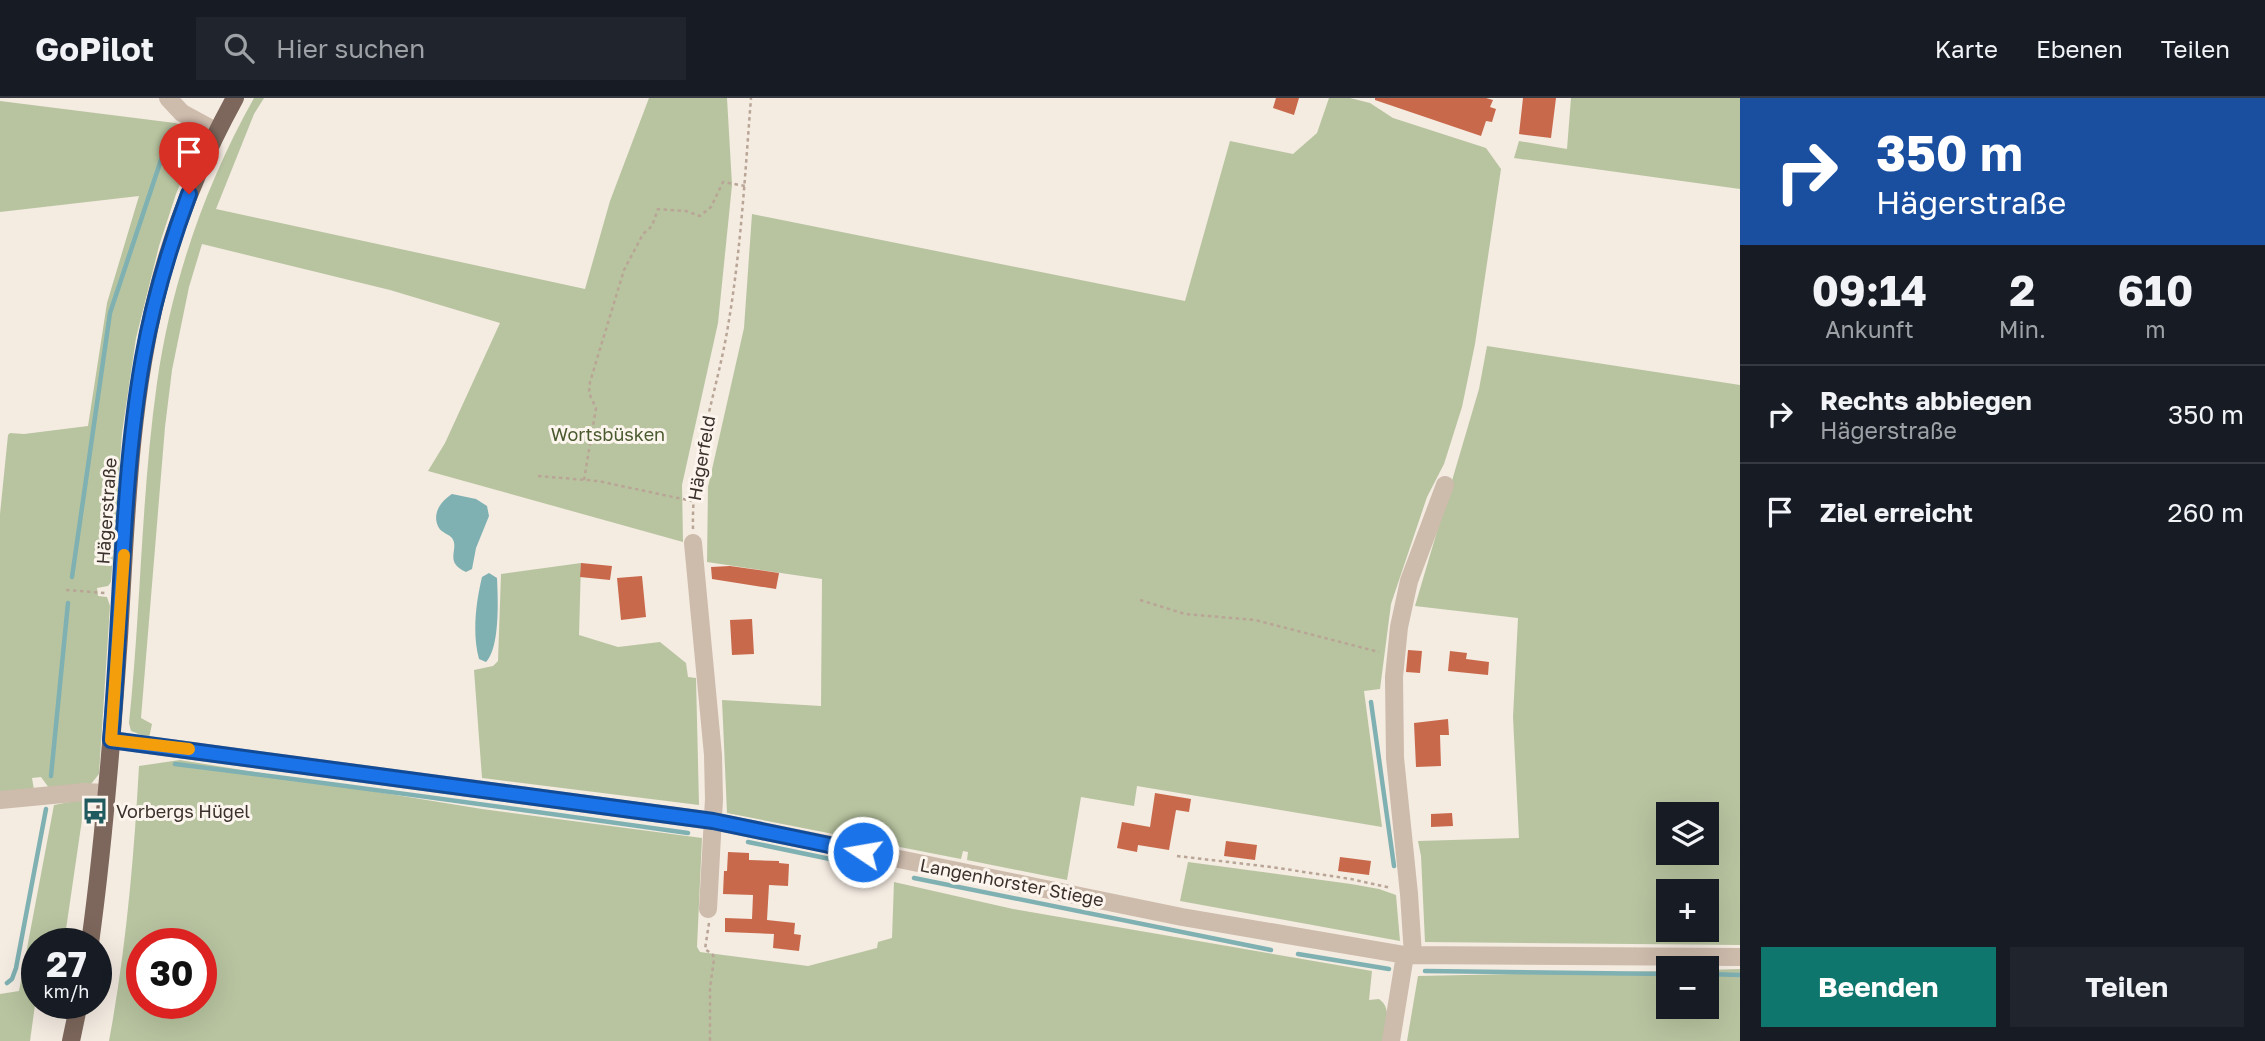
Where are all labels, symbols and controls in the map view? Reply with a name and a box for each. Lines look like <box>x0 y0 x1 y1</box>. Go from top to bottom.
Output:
search box <box>196 17 686 80</box>
text: GoPilot <box>35 29 154 68</box>
icon: search <box>220 29 258 67</box>
text: Hier suchen <box>276 33 425 64</box>
text: Karte <box>1935 34 1998 63</box>
text: Ebenen <box>2036 34 2123 63</box>
text: Teilen <box>2161 34 2230 63</box>
pin <box>159 122 219 194</box>
text: 350 m <box>1876 123 2023 182</box>
icon: right <box>1761 126 1852 217</box>
icon: arrive <box>170 133 208 171</box>
text: Hägerstraße <box>1876 183 2066 221</box>
text: 09:14 <box>1812 265 1927 315</box>
text: 2 <box>2010 265 2035 315</box>
text: 610 <box>2118 265 2193 315</box>
text: Ankunft <box>1825 315 1914 343</box>
text: Min. <box>1999 315 2046 343</box>
text: m <box>2145 315 2166 343</box>
text: Rechts abbiegen <box>1820 385 2032 416</box>
icon: right <box>1761 395 1799 433</box>
text: 350 m <box>2168 399 2244 430</box>
street label: Hägerfeld <box>683 414 719 502</box>
text: Hägerstraße <box>1820 416 1957 444</box>
park label: Wortsbüsken <box>551 423 665 445</box>
street label: Hägerstraße <box>91 457 121 565</box>
icon: arrive <box>1761 493 1799 531</box>
text: Ziel erreicht <box>1820 497 1973 528</box>
text: 260 m <box>2168 497 2244 528</box>
bus stop icon: Vorbergs Hügel <box>80 796 110 826</box>
place label: Vorbergs Hügel <box>116 800 250 822</box>
map controls <box>1656 802 1719 1019</box>
button: layers <box>1656 802 1719 865</box>
position arrow <box>826 815 900 889</box>
street label: Langenhorster Stiege <box>918 853 1106 911</box>
button: + <box>1656 879 1719 942</box>
speed limit sign: 30 <box>126 928 217 1019</box>
text: 27 <box>46 943 87 985</box>
button: Beenden <box>1761 947 1996 1027</box>
button: Teilen <box>2010 947 2244 1027</box>
button: − <box>1656 956 1719 1019</box>
text: km/h <box>44 980 89 1002</box>

